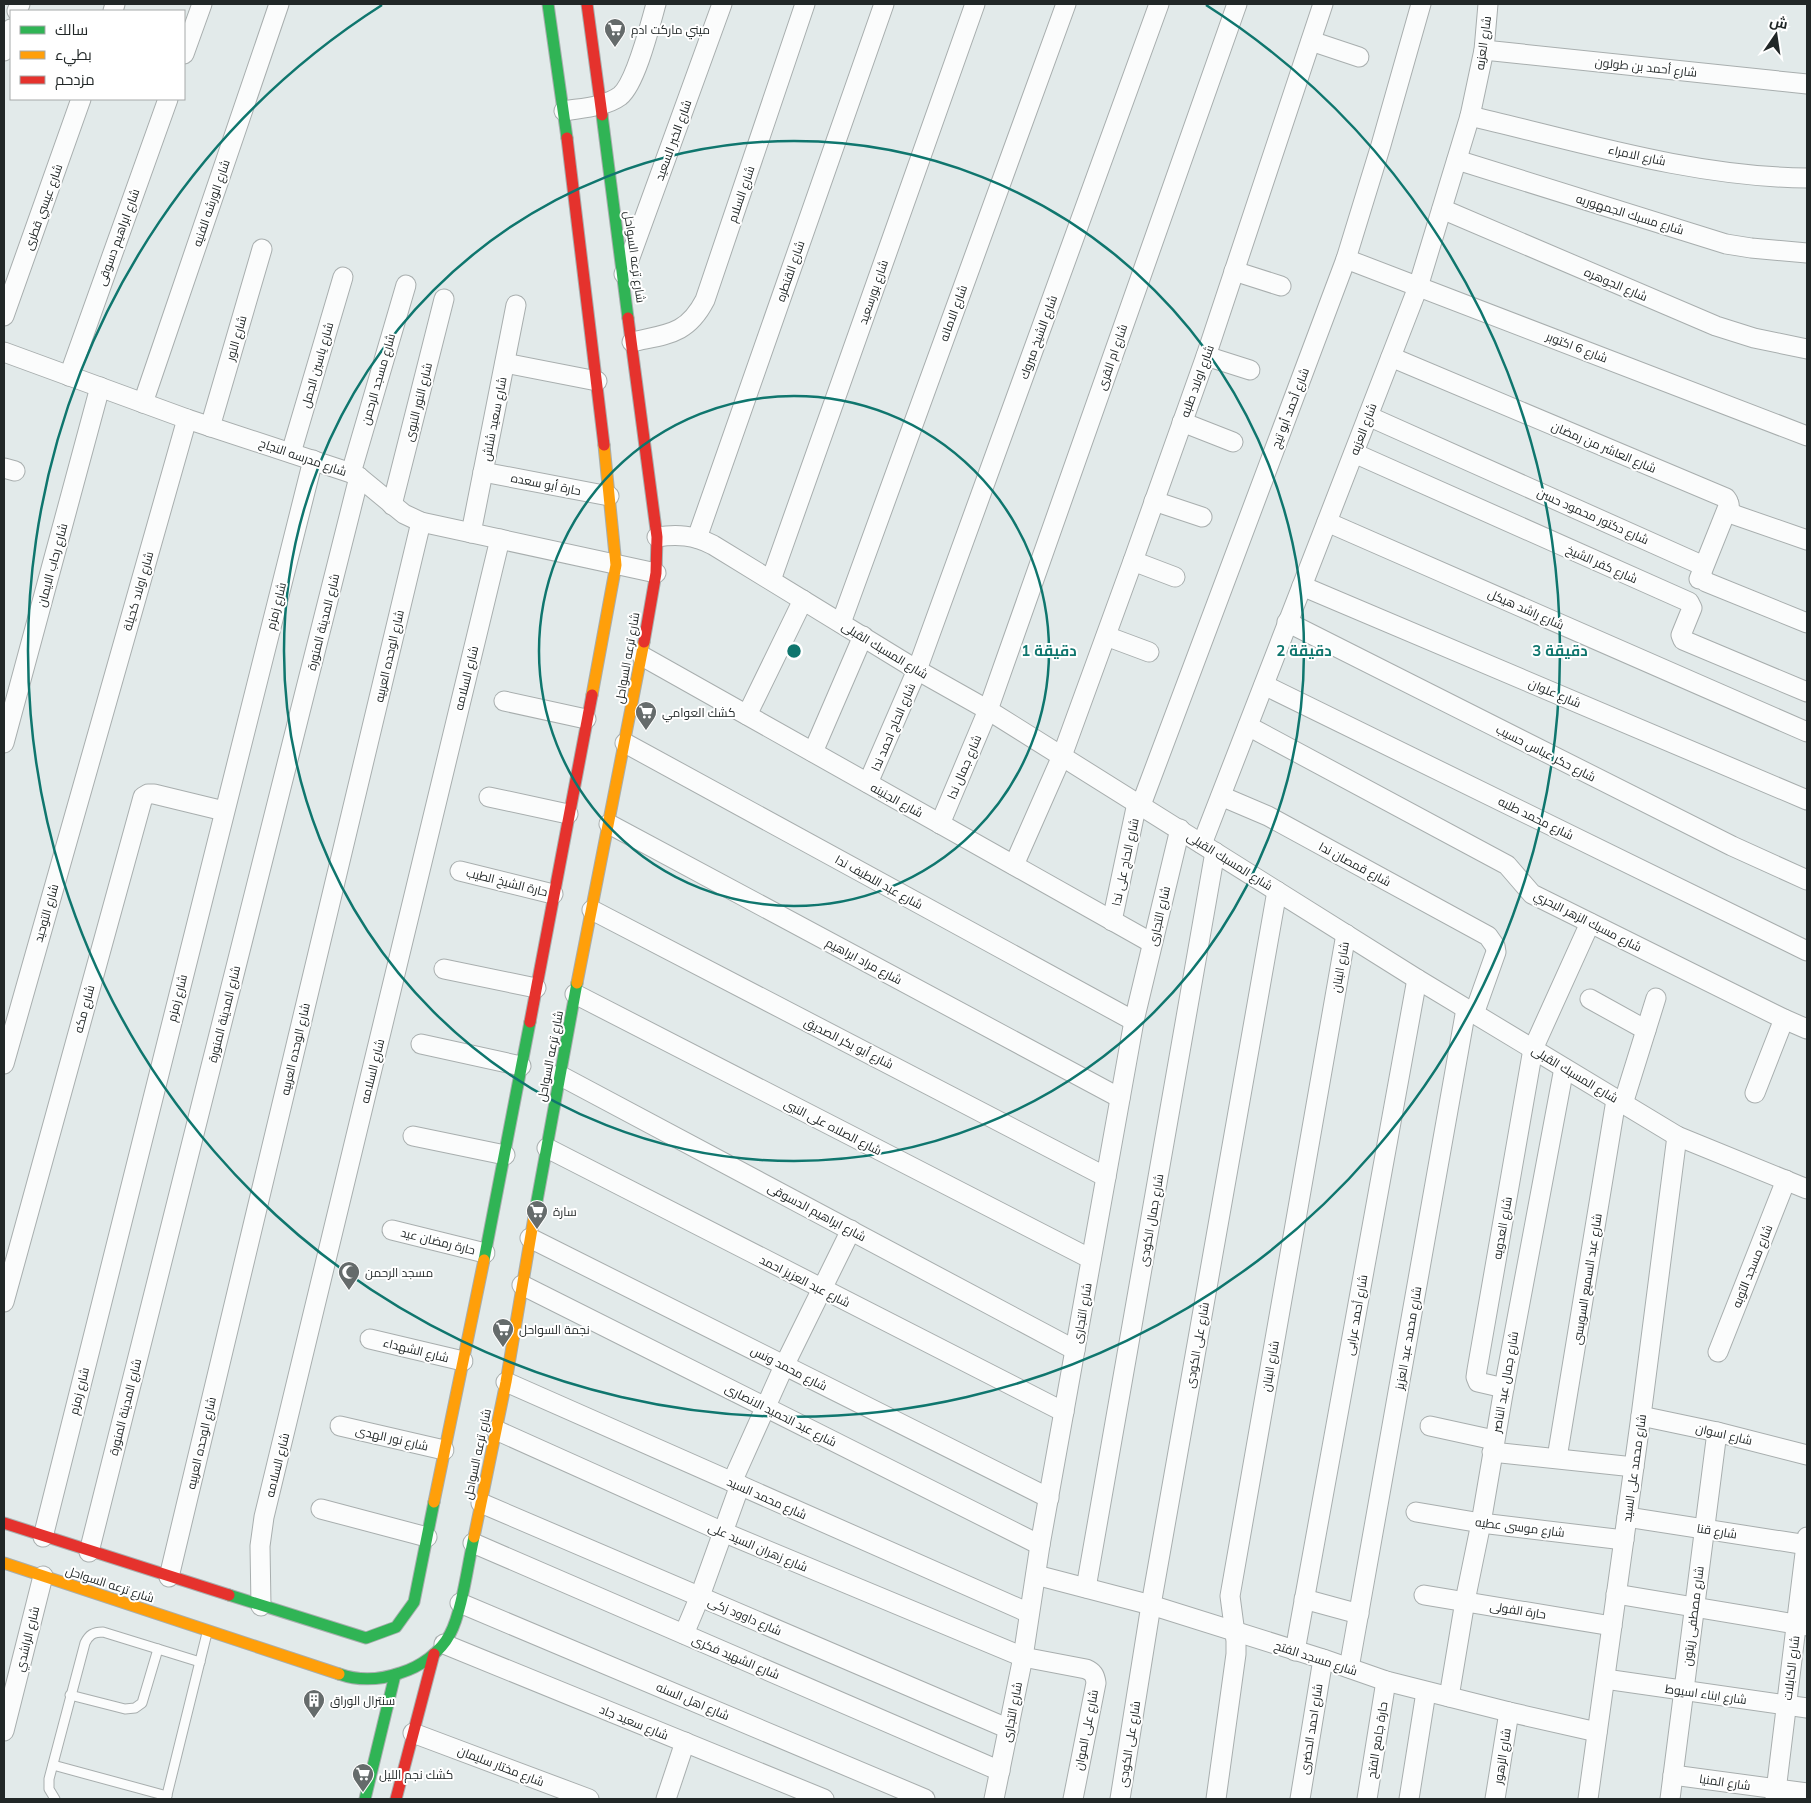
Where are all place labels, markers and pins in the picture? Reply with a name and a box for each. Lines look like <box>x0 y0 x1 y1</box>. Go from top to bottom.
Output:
supermarket icon: ميني ماركت ادم <box>603 17 627 48</box>
place label: ميني ماركت ادم <box>631 22 710 40</box>
centre of rings <box>785 642 803 660</box>
supermarket icon: كشك العوامي <box>634 700 658 731</box>
place label: كشك العوامي <box>662 705 735 723</box>
supermarket icon: سارة <box>525 1199 549 1230</box>
place label: سارة <box>553 1204 577 1219</box>
mosque icon: مسجد الرحمن <box>337 1260 361 1291</box>
place label: مسجد الرحمن <box>365 1265 433 1280</box>
supermarket icon: نجمة السواحل <box>491 1317 515 1348</box>
place label: نجمة السواحل <box>519 1322 590 1337</box>
building icon: سنترال الوراق <box>302 1688 326 1719</box>
place label: سنترال الوراق <box>330 1693 395 1708</box>
supermarket icon: كشك نجم الليل <box>351 1762 375 1793</box>
place label: كشك نجم الليل <box>379 1767 453 1783</box>

